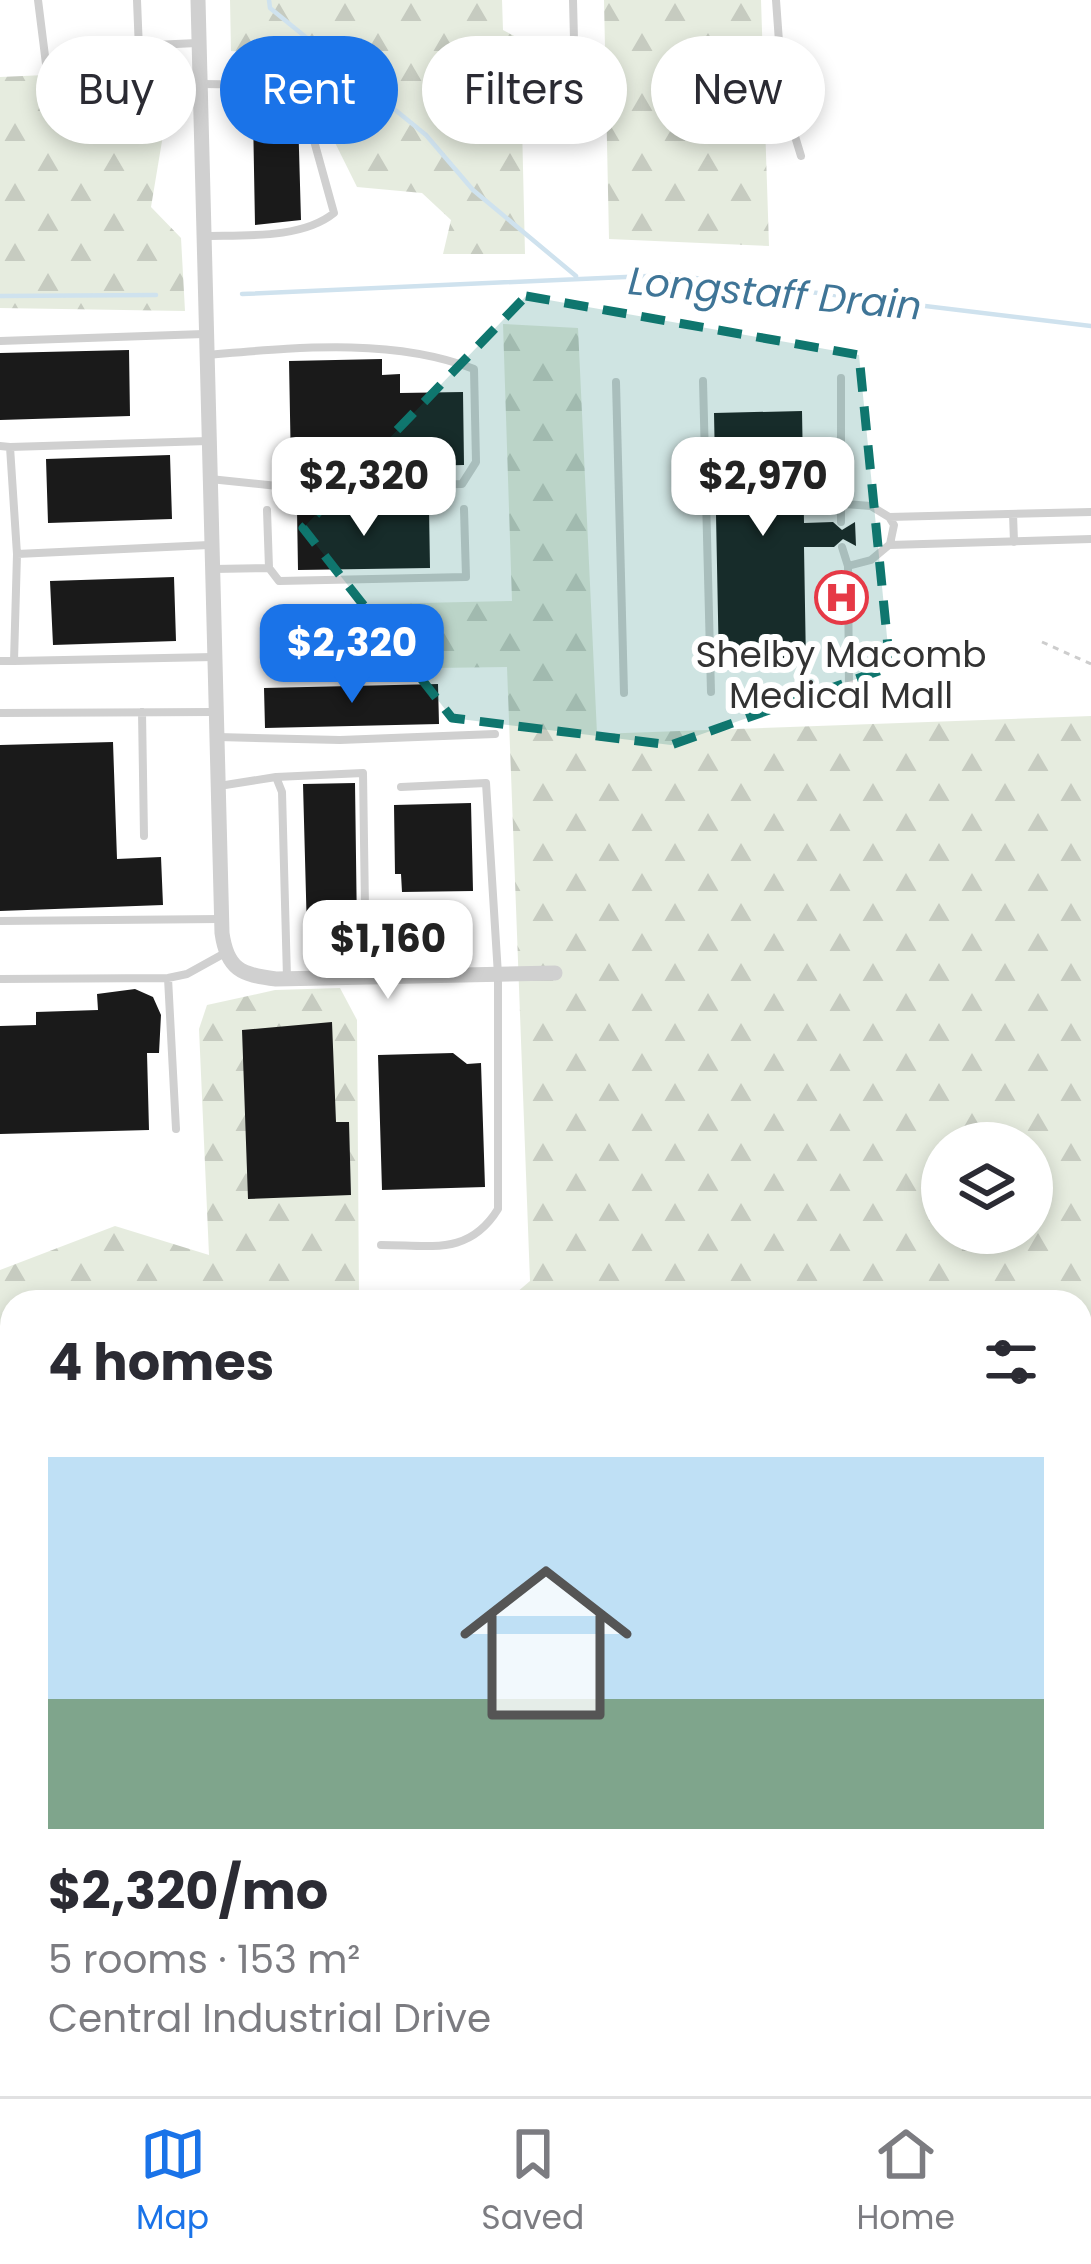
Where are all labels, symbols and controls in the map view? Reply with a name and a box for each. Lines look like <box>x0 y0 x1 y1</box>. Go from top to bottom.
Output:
chip: Buy <box>36 36 196 144</box>
chip: Rent <box>220 36 398 144</box>
chip: Filters <box>422 36 627 144</box>
chip: New <box>651 36 825 144</box>
water label: Longstaff Drain <box>626 253 924 334</box>
pin: $2,320 <box>266 437 462 539</box>
pin: $2,970 <box>665 437 861 539</box>
text: $2,320 <box>299 448 429 503</box>
text: $2,970 <box>698 448 828 503</box>
hospital icon: Shelby Macomb Medical Mall <box>813 570 869 626</box>
pin: $2,320 <box>254 604 450 706</box>
text: $2,320 <box>287 615 417 670</box>
place label: Shelby Macomb Medical Mall <box>695 629 987 721</box>
pin: $1,160 <box>290 900 486 1002</box>
text: $1,160 <box>330 911 446 966</box>
map controls <box>921 1122 1053 1254</box>
button: layers <box>921 1122 1053 1254</box>
text: 4 homes <box>48 1326 274 1398</box>
icon: filters <box>978 1329 1044 1395</box>
icon: home <box>438 1535 654 1751</box>
text: $2,320/mo <box>48 1855 328 1927</box>
text: 5 rooms · 153 m² <box>48 1932 360 1987</box>
text: Central Industrial Drive <box>48 1991 491 2046</box>
tab: Map <box>136 2121 209 2243</box>
tab: Saved <box>481 2121 584 2243</box>
tab: Home <box>856 2121 955 2243</box>

